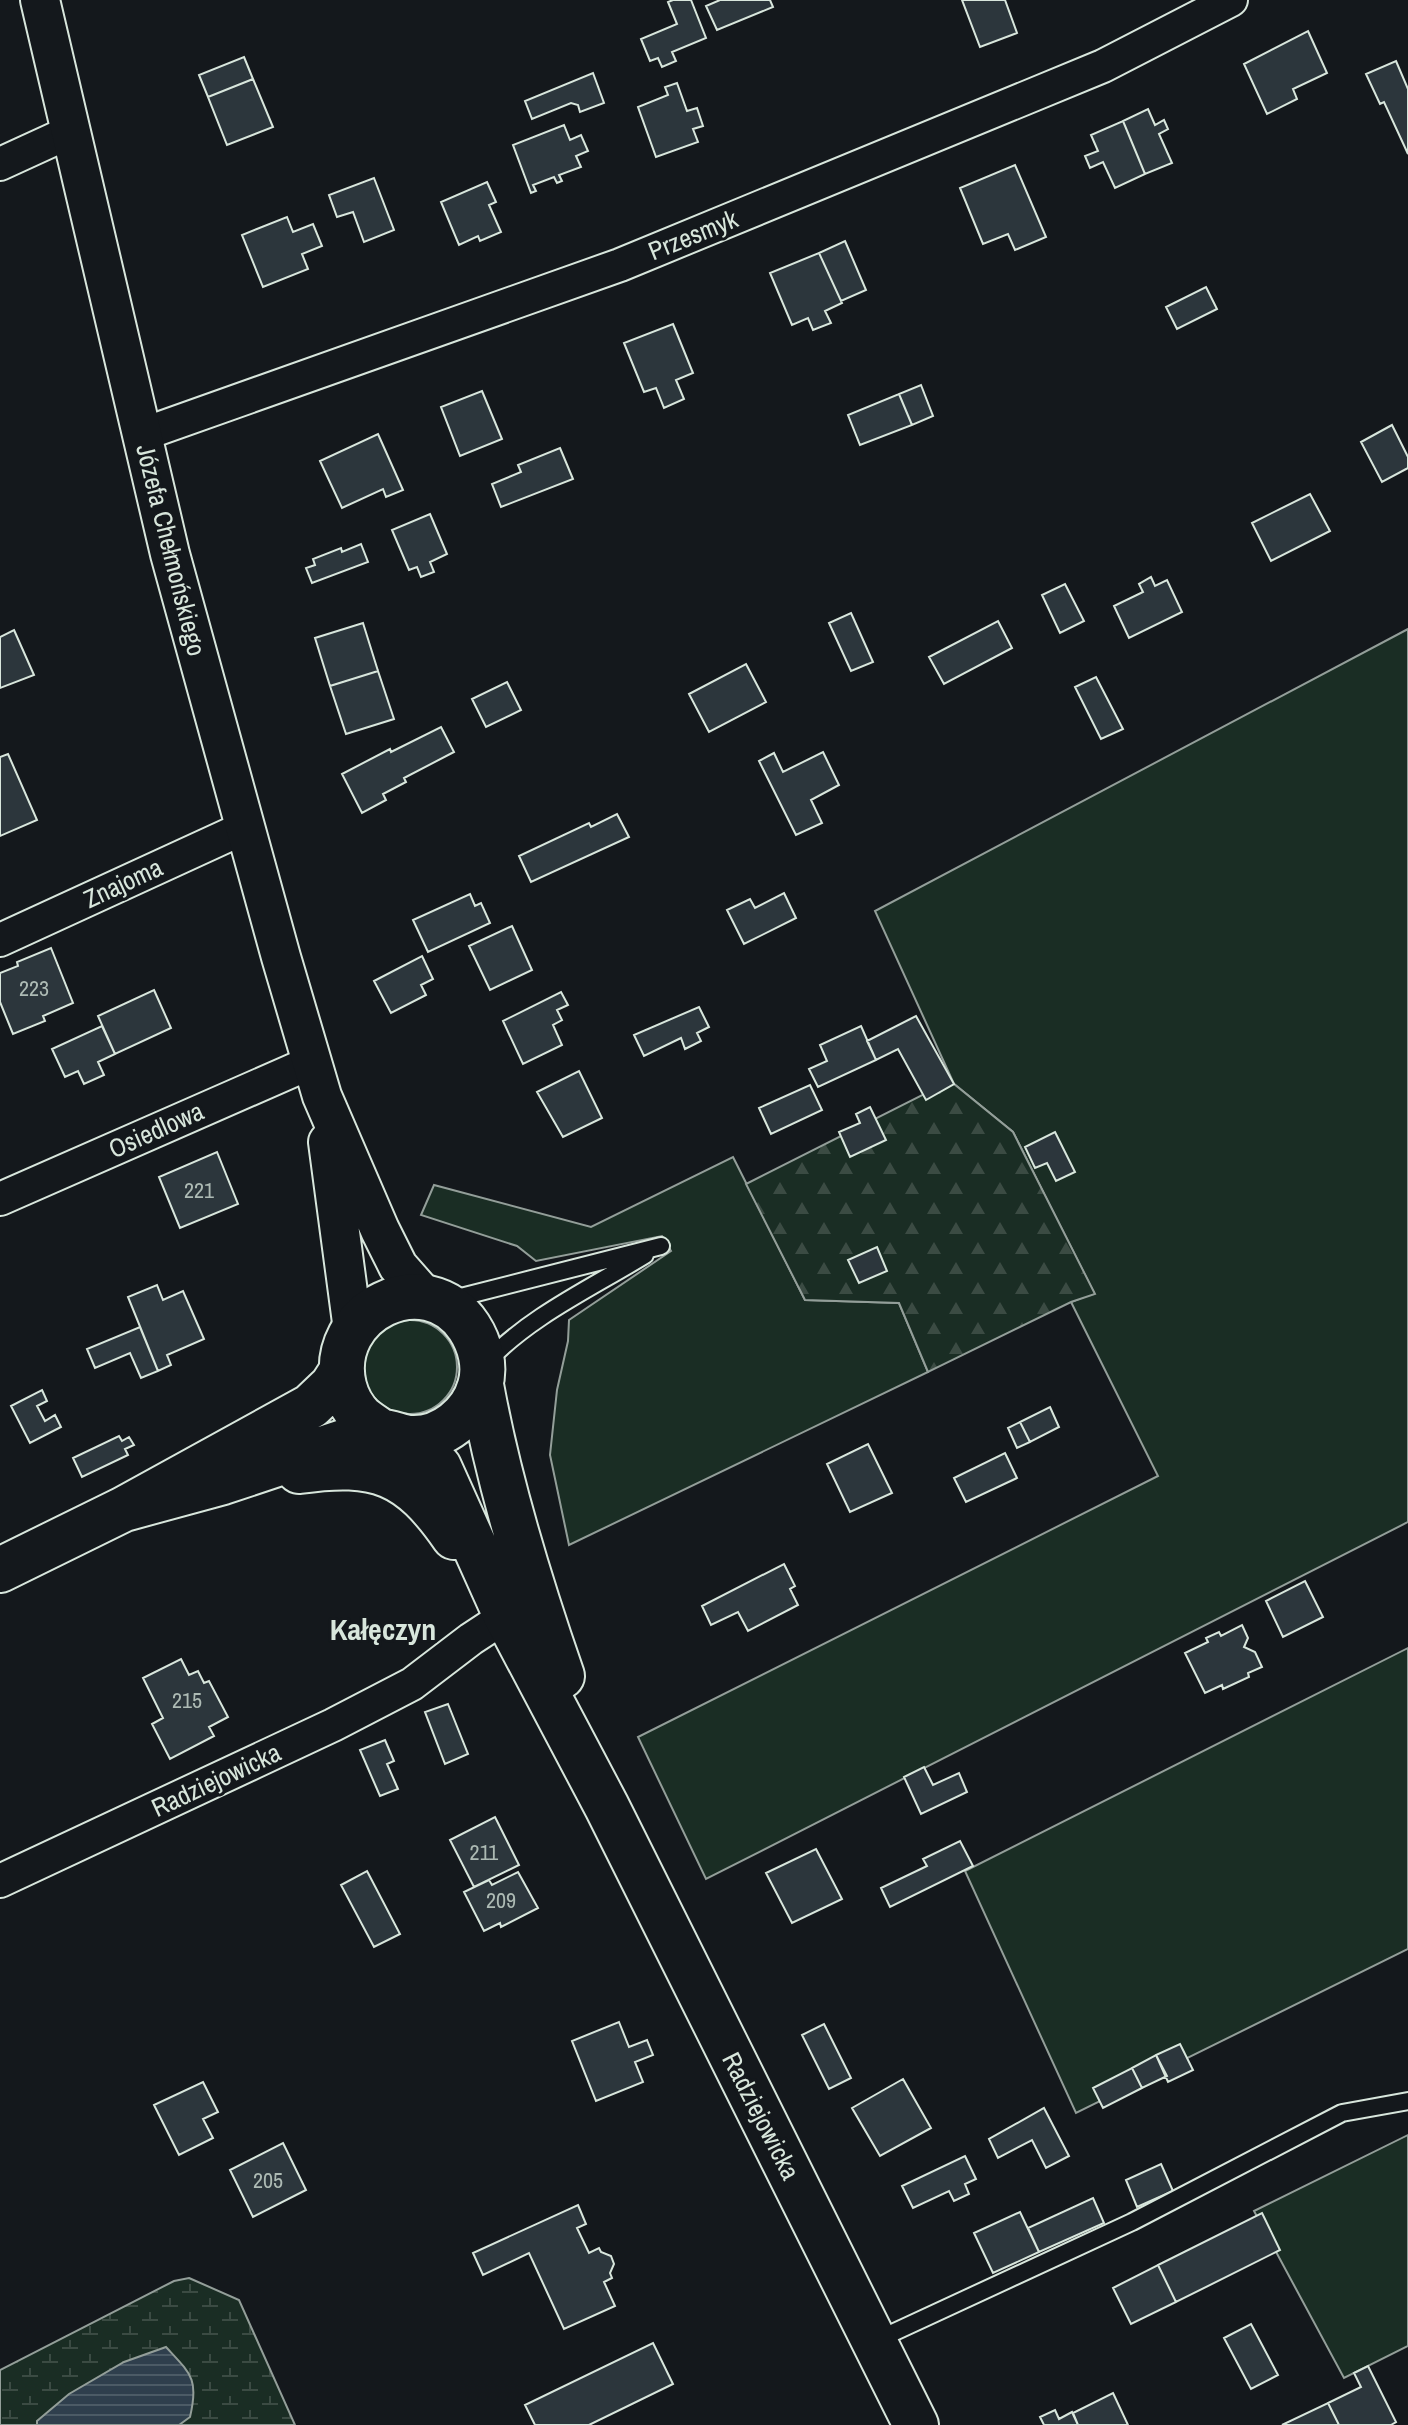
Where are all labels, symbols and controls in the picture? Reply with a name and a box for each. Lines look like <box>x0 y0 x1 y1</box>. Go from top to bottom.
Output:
street label: Przesmyk <box>643 201 743 268</box>
street label: Józefa Chełmońskiego <box>128 440 215 659</box>
street label: Znajoma <box>78 849 168 916</box>
house number: 223 <box>19 973 49 1003</box>
street label: Osiedlowa <box>103 1093 209 1166</box>
house number: 221 <box>184 1175 214 1205</box>
district label: Kałęczyn <box>330 1609 436 1649</box>
house number: 215 <box>172 1685 202 1715</box>
street label: Radziejowicka <box>146 1734 286 1825</box>
house number: 211 <box>470 1837 498 1867</box>
house number: 209 <box>486 1885 516 1915</box>
street label: Radziejowicka <box>714 2046 809 2186</box>
house number: 205 <box>253 2165 283 2195</box>

